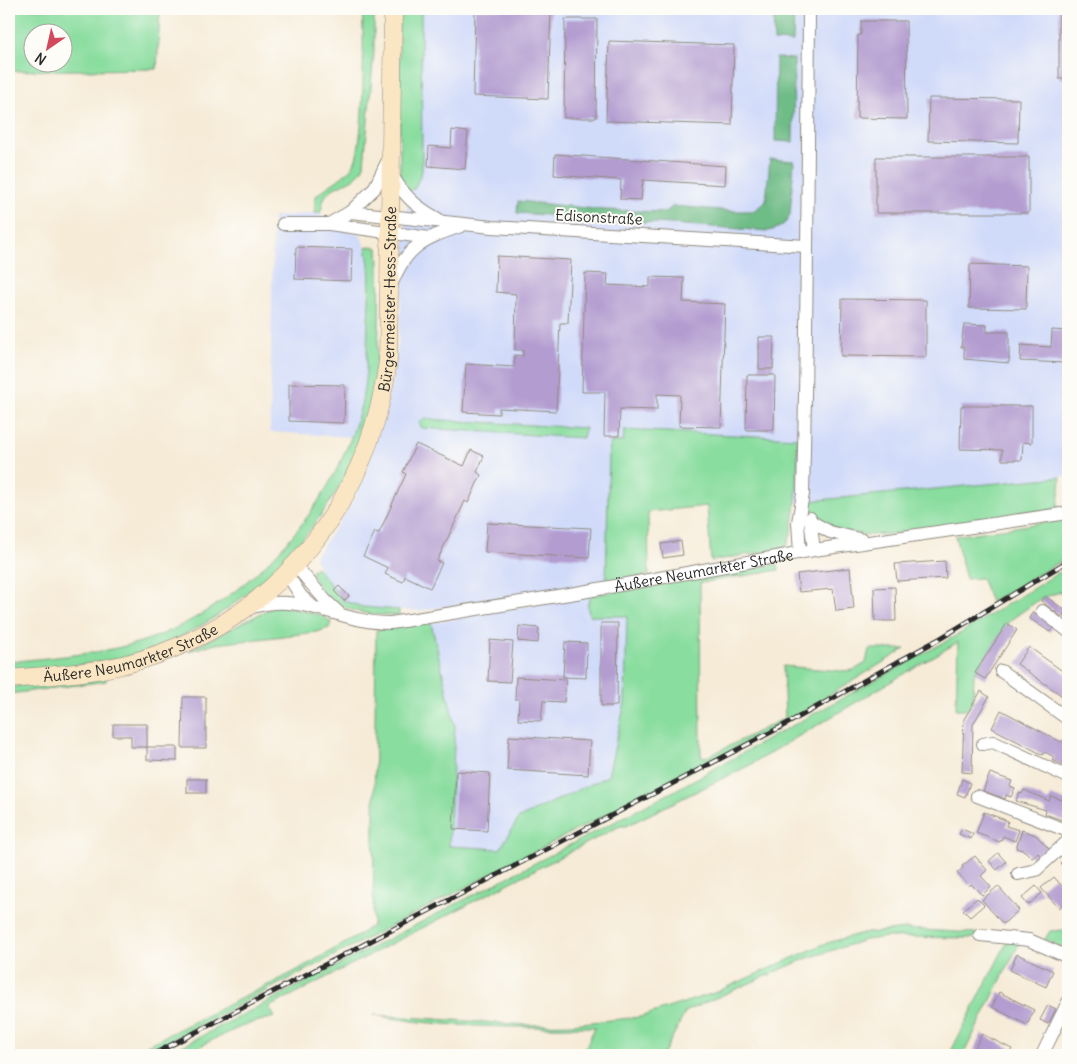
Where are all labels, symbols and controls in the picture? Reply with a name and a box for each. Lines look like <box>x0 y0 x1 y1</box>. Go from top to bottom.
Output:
north arrow <box>22 22 72 72</box>
text: N <box>32 49 50 69</box>
street label: Edisonstraße <box>555 205 643 229</box>
street label: Bürgermeister-Hess-Straße <box>373 206 400 393</box>
street label: Äußere Neumarkter Straße <box>613 544 795 595</box>
street label: Äußere Neumarkter Straße <box>42 619 221 686</box>

